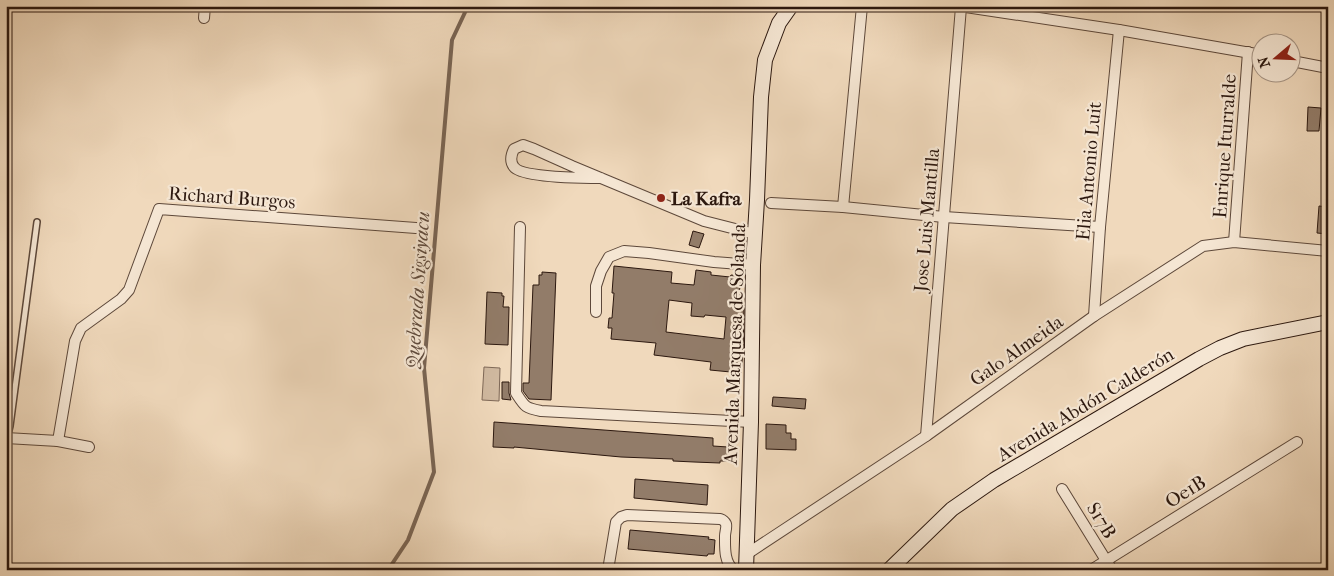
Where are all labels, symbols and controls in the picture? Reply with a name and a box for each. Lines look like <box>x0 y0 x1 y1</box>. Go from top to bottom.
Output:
north arrow <box>1252 32 1302 82</box>
text: N <box>1254 54 1274 70</box>
street label: Enrique Iturralde <box>1209 73 1241 219</box>
street label: Elia Antonio Luit <box>1072 100 1106 242</box>
street label: Jose Luis Mantilla <box>910 147 944 295</box>
street label: Richard Burgos <box>168 183 296 213</box>
place label: La Kafra <box>671 188 743 210</box>
marker: La Kafra <box>655 192 667 204</box>
water label: Quebrada Sigsiyacu <box>400 211 435 371</box>
street label: Avenida Marquesa de Solanda <box>720 223 750 466</box>
street label: Galo Almeida <box>966 311 1067 391</box>
street label: Avenida Abdón Calderón <box>992 343 1178 467</box>
street label: Oe1B <box>1161 471 1210 513</box>
street label: S17B <box>1082 499 1121 543</box>

